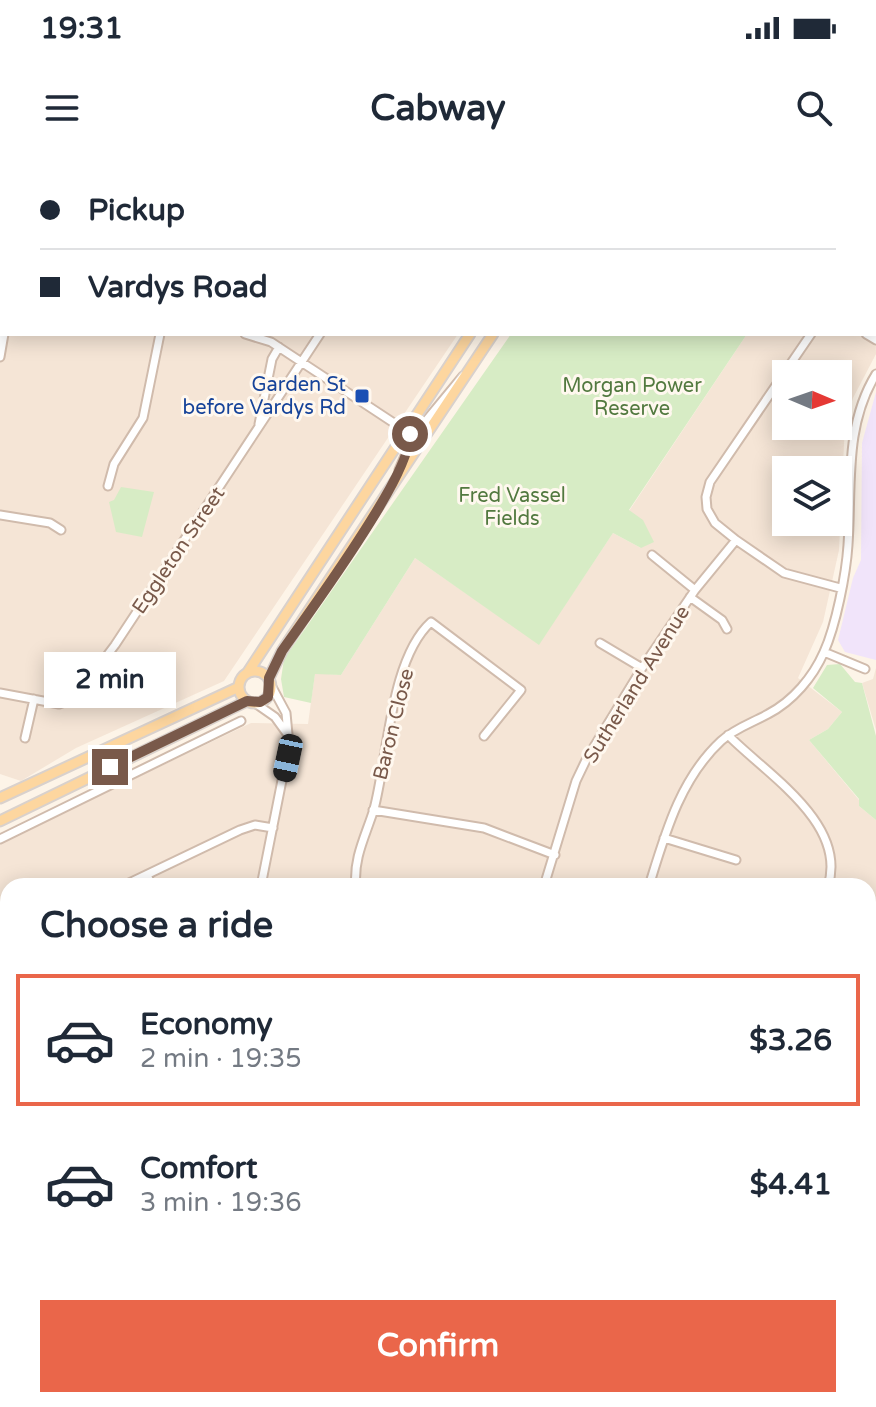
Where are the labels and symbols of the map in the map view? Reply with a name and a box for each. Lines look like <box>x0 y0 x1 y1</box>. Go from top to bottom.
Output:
north arrow <box>772 360 852 440</box>
place label: Garden St before Vardys Rd <box>183 373 346 420</box>
park label: Morgan Power Reserve <box>562 374 702 421</box>
marker: Garden St before Vardys Rd <box>353 387 371 405</box>
route start <box>392 416 428 452</box>
street label: Eggleton Street <box>127 482 230 619</box>
park label: Fred Vassel Fields <box>458 484 566 531</box>
street label: Sutherland Avenue <box>579 601 695 768</box>
callout: 2 min <box>44 651 176 707</box>
street label: Baron Close <box>369 666 419 782</box>
car <box>271 732 305 784</box>
route end <box>92 749 128 785</box>

